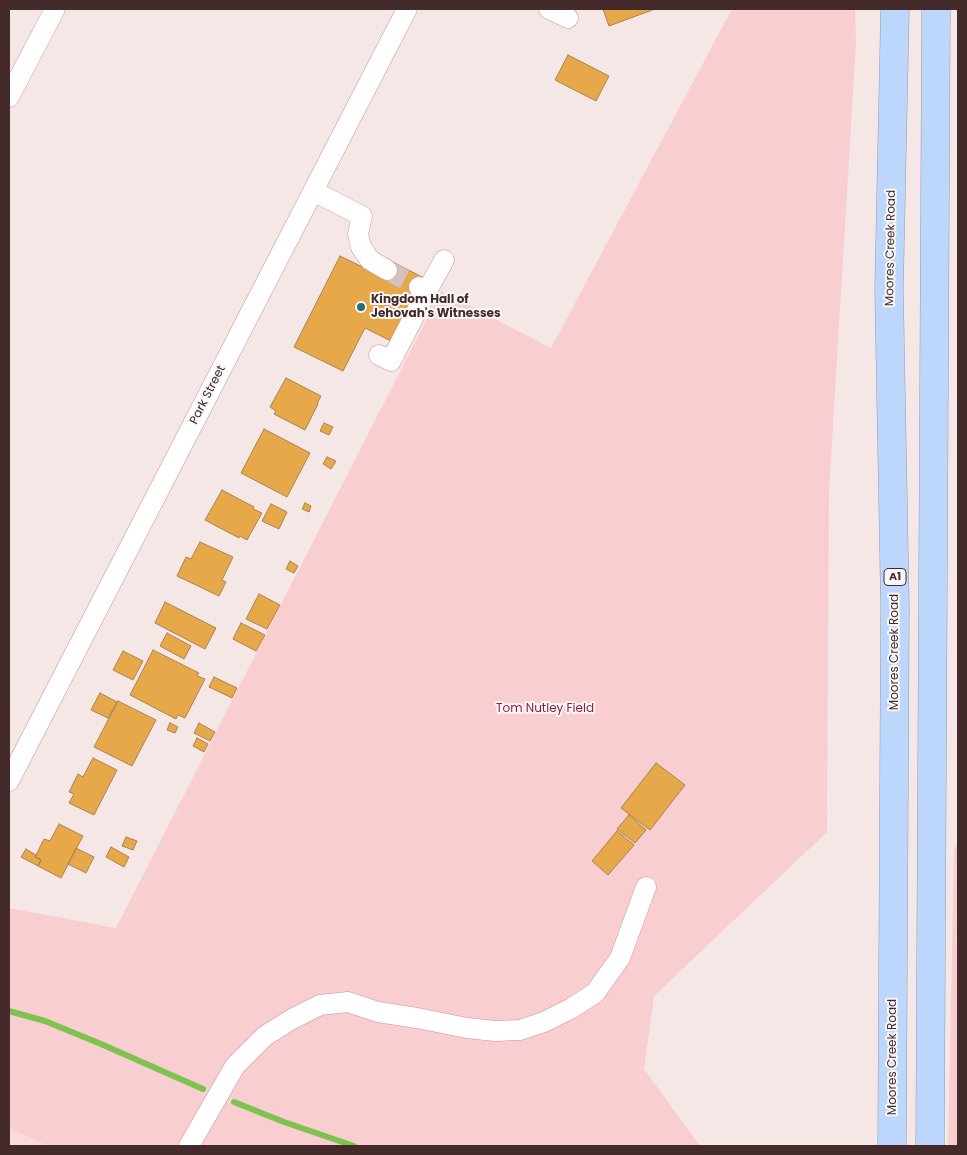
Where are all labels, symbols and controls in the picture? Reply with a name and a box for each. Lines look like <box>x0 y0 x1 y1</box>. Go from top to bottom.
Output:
street label: Moores Creek Road <box>883 190 899 306</box>
place label: Kingdom Hall of Jehovah's Witnesses <box>371 293 501 321</box>
marker: Kingdom Hall of Jehovah's Witnesses <box>355 301 367 313</box>
street label: Park Street <box>187 363 229 427</box>
road number: A1 <box>884 568 906 586</box>
street label: Moores Creek Road <box>888 594 902 710</box>
park label: Tom Nutley Field <box>496 702 594 716</box>
street label: Moores Creek Road <box>886 999 900 1115</box>

